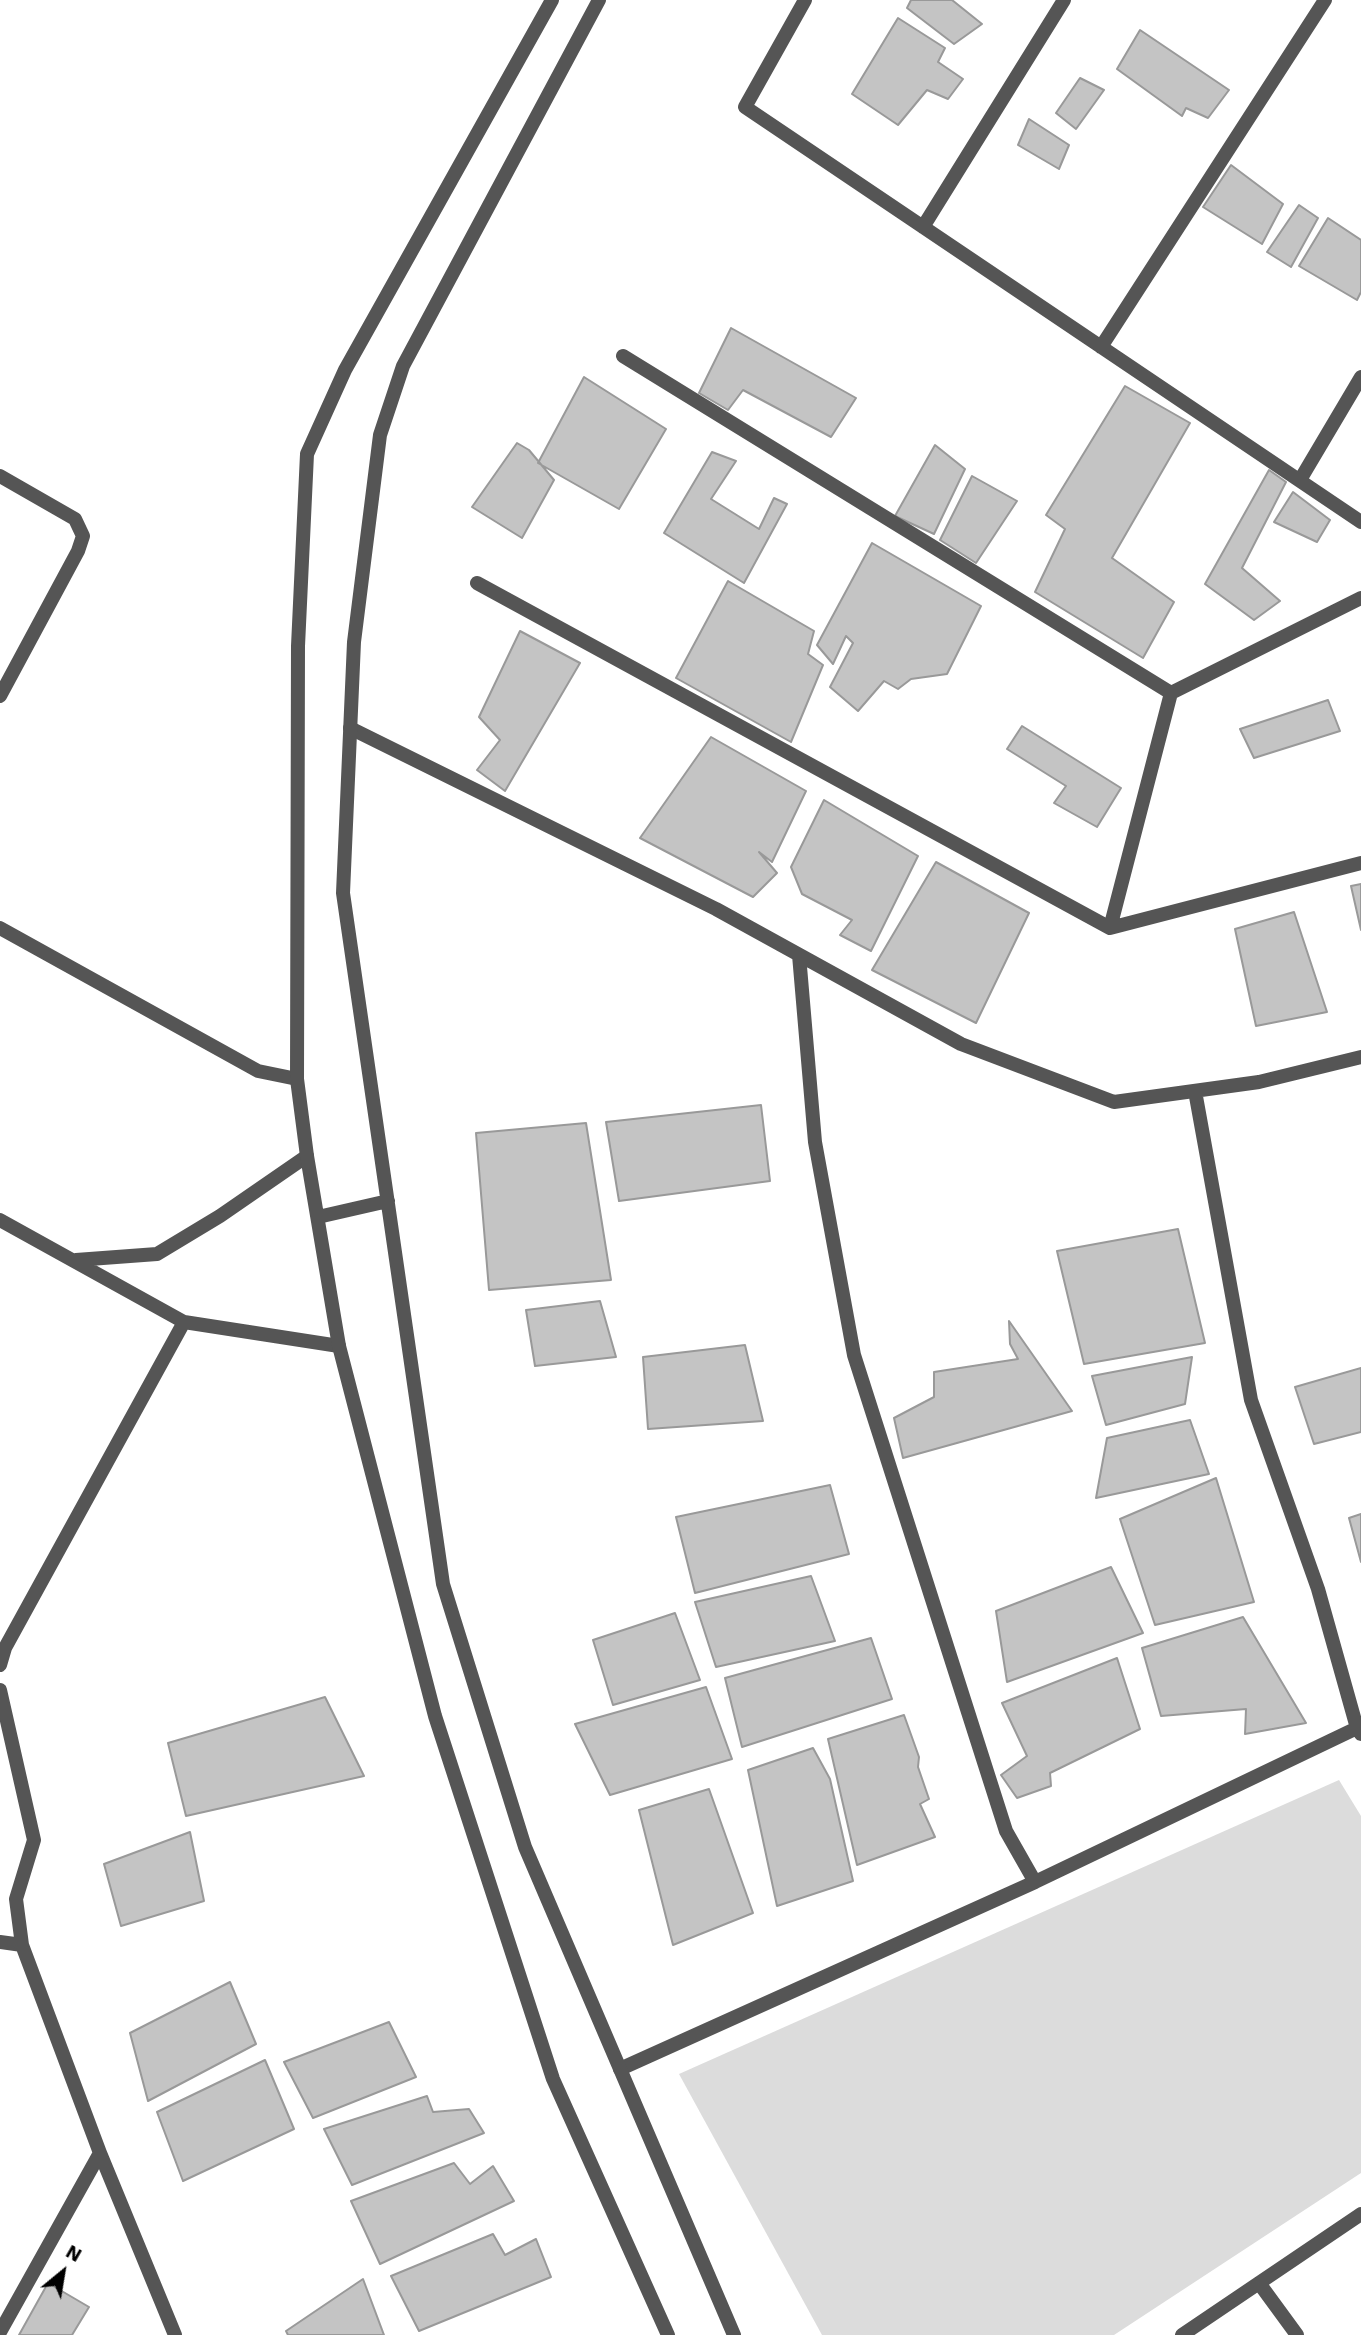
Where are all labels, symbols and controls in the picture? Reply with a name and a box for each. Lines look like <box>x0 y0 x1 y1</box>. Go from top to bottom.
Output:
north arrow <box>28 2237 98 2307</box>
text: N <box>62 2240 86 2267</box>

